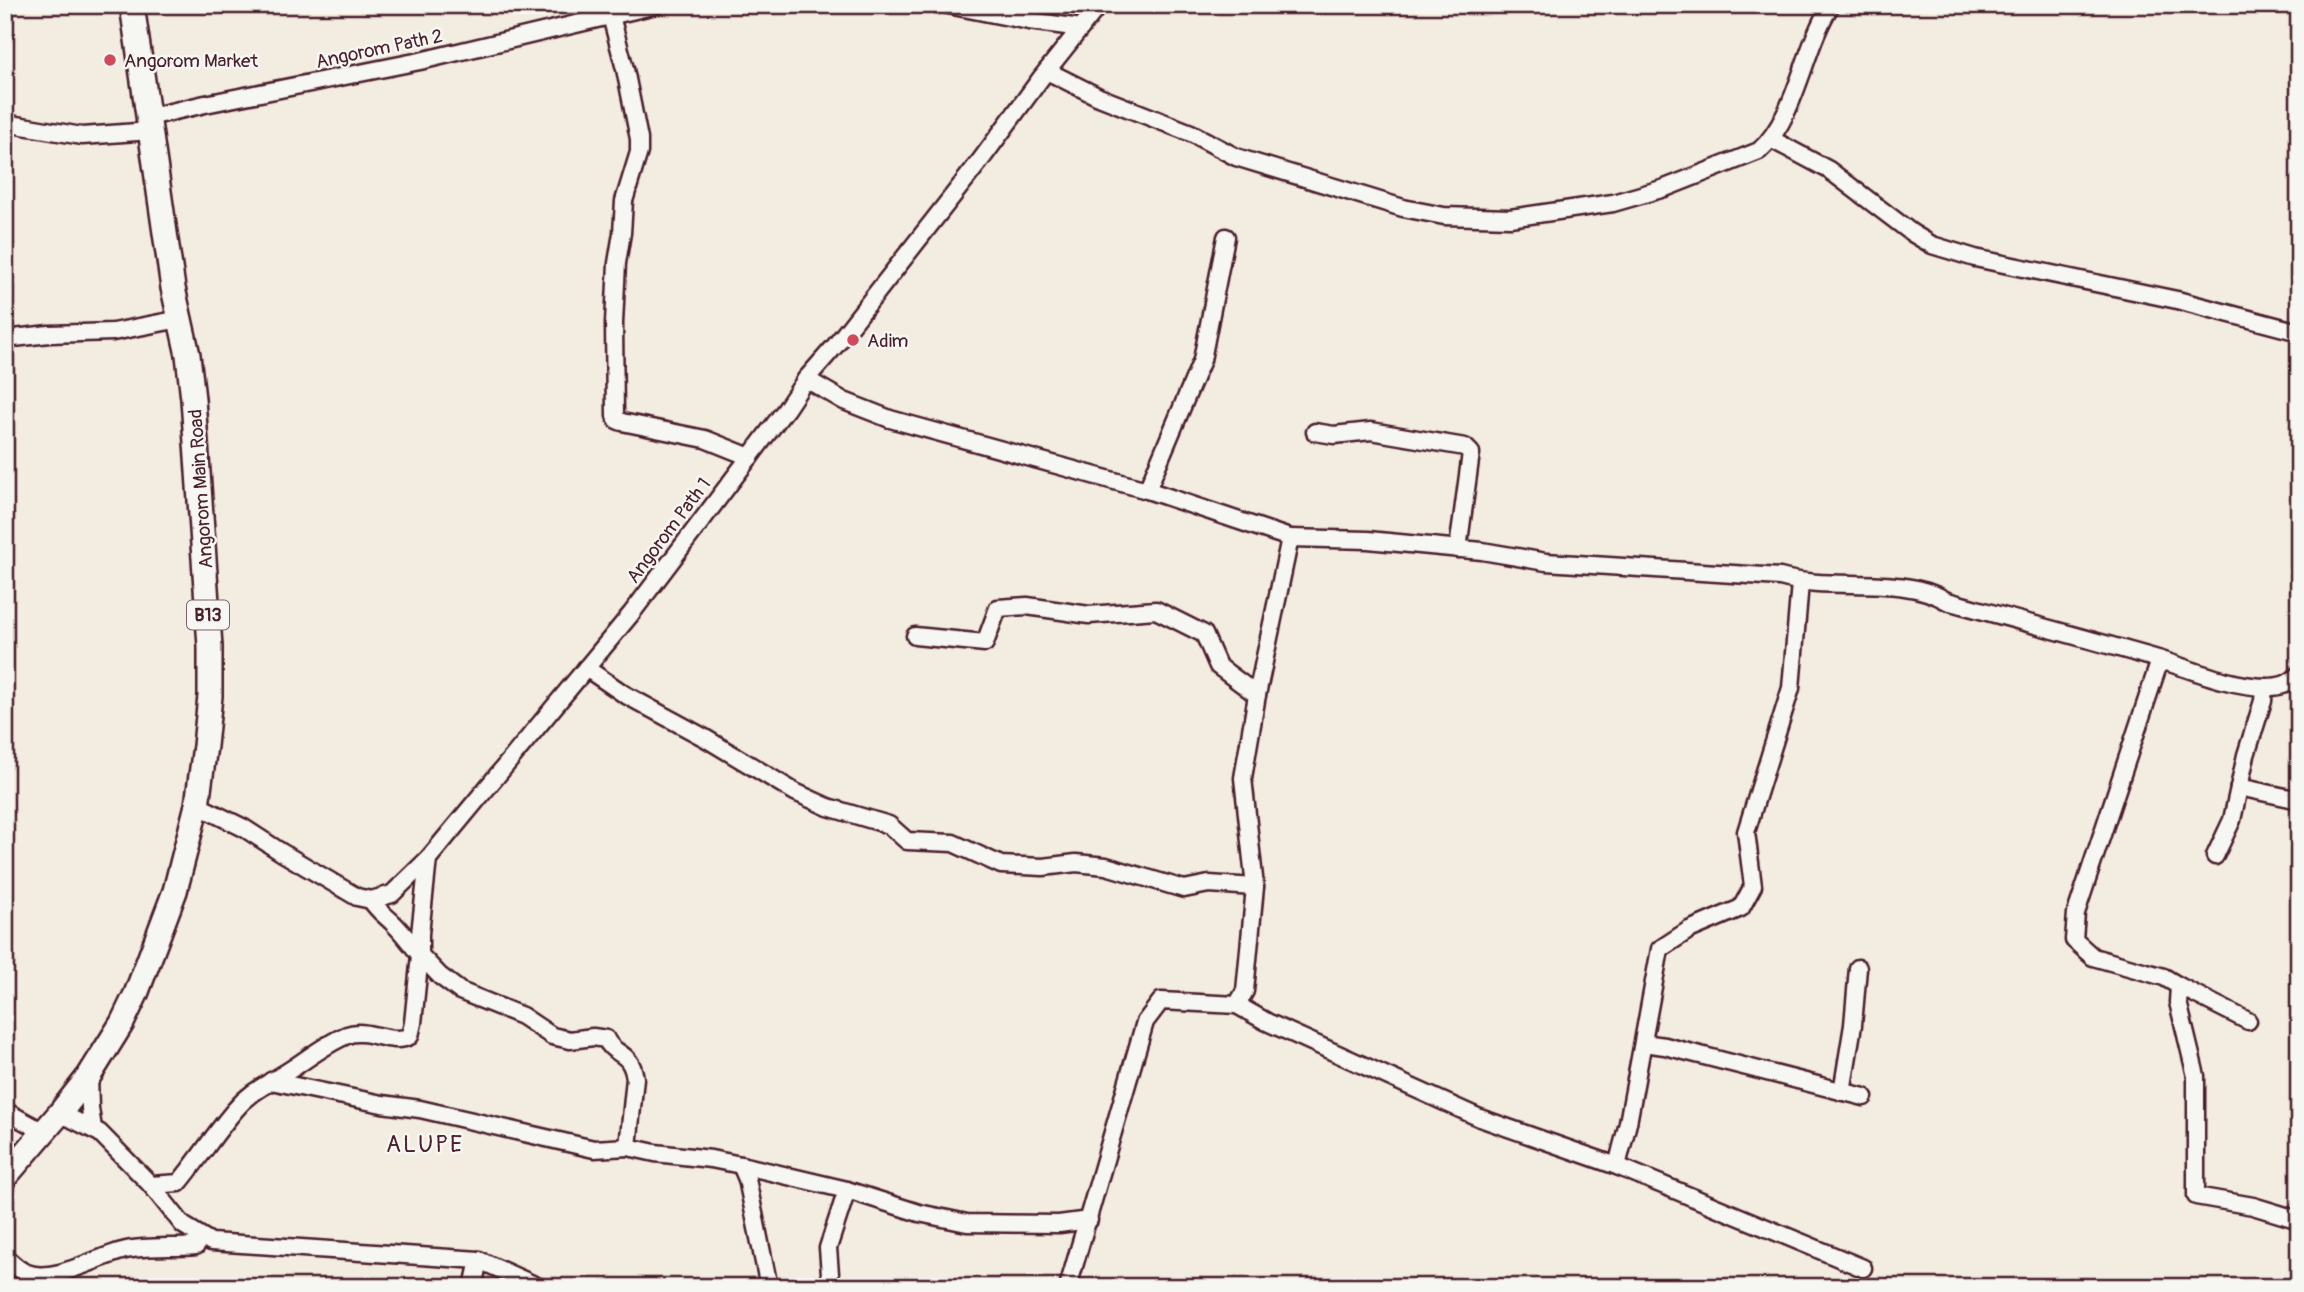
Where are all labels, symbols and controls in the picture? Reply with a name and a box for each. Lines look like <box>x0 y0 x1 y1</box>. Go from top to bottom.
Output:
street label: Angorom Path 2 <box>314 24 445 74</box>
place label: Angorom Market <box>124 49 258 73</box>
marker: Angorom Market <box>102 52 118 68</box>
place label: Adim <box>867 329 909 353</box>
marker: Adim <box>845 332 861 348</box>
street label: Angorom Main Road <box>183 408 219 569</box>
street label: Angorom Path 1 <box>621 473 716 588</box>
road number: B13 <box>187 600 229 630</box>
district label: ALUPE <box>386 1130 464 1159</box>

